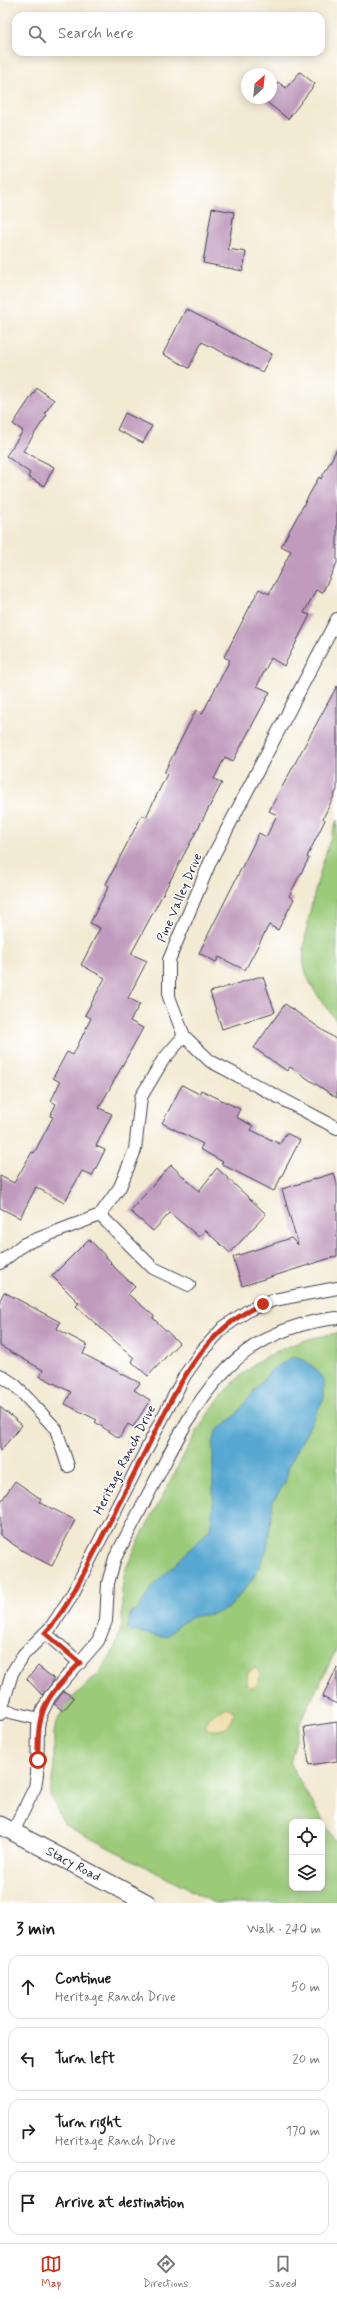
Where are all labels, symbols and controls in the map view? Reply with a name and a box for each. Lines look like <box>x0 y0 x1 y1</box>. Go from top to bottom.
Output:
search box <box>12 12 325 56</box>
icon: search <box>26 23 48 45</box>
text: Search here <box>58 24 134 44</box>
north arrow <box>241 68 277 104</box>
street label: Pine Valley Drive <box>154 851 207 945</box>
route end <box>254 1295 272 1313</box>
street label: Heritage Ranch Drive <box>90 1402 160 1518</box>
route start <box>29 1751 47 1769</box>
map controls <box>289 1819 325 1891</box>
button: locate <box>289 1819 325 1855</box>
street label: Stacy Road <box>43 1843 103 1885</box>
button: layers <box>289 1855 325 1891</box>
text: 3 min <box>16 1918 55 1940</box>
text: Walk · 240 m <box>247 1921 321 1938</box>
text: Continue <box>55 1969 111 1989</box>
icon: ahead <box>17 1976 39 1998</box>
text: 50 m <box>291 1979 320 1996</box>
text: Heritage Ranch Drive <box>55 1989 176 2006</box>
icon: left <box>17 2048 39 2070</box>
text: Turn left <box>55 2049 115 2069</box>
text: 20 m <box>292 2051 320 2068</box>
text: Turn right <box>55 2113 122 2133</box>
icon: right <box>17 2120 39 2142</box>
text: 170 m <box>286 2123 320 2140</box>
text: Heritage Ranch Drive <box>55 2133 176 2150</box>
icon: arrive <box>17 2192 39 2214</box>
text: Arrive at destination <box>55 2193 184 2213</box>
tab: Map <box>40 2253 62 2291</box>
tab: Directions <box>143 2253 188 2291</box>
tab: Saved <box>269 2253 297 2291</box>

